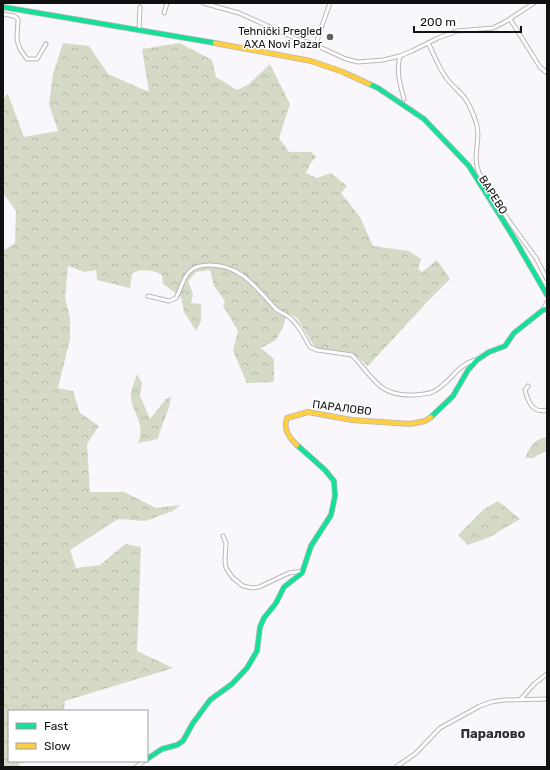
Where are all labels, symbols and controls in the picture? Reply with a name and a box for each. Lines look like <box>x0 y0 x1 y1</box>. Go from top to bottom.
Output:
scale bar <box>414 8 521 34</box>
text: 200 m <box>420 15 456 29</box>
place label: Tehnički Pregled AXA Novi Pazar <box>238 25 323 51</box>
marker: Tehnički Pregled AXA Novi Pazar <box>325 32 335 42</box>
street label: ВАРЕВО <box>476 173 510 217</box>
street label: ПАРАЛОВО <box>312 398 372 418</box>
legend <box>8 710 148 762</box>
text: Fast <box>44 719 68 733</box>
district label: Паралово <box>460 726 526 741</box>
text: Slow <box>44 739 71 753</box>

